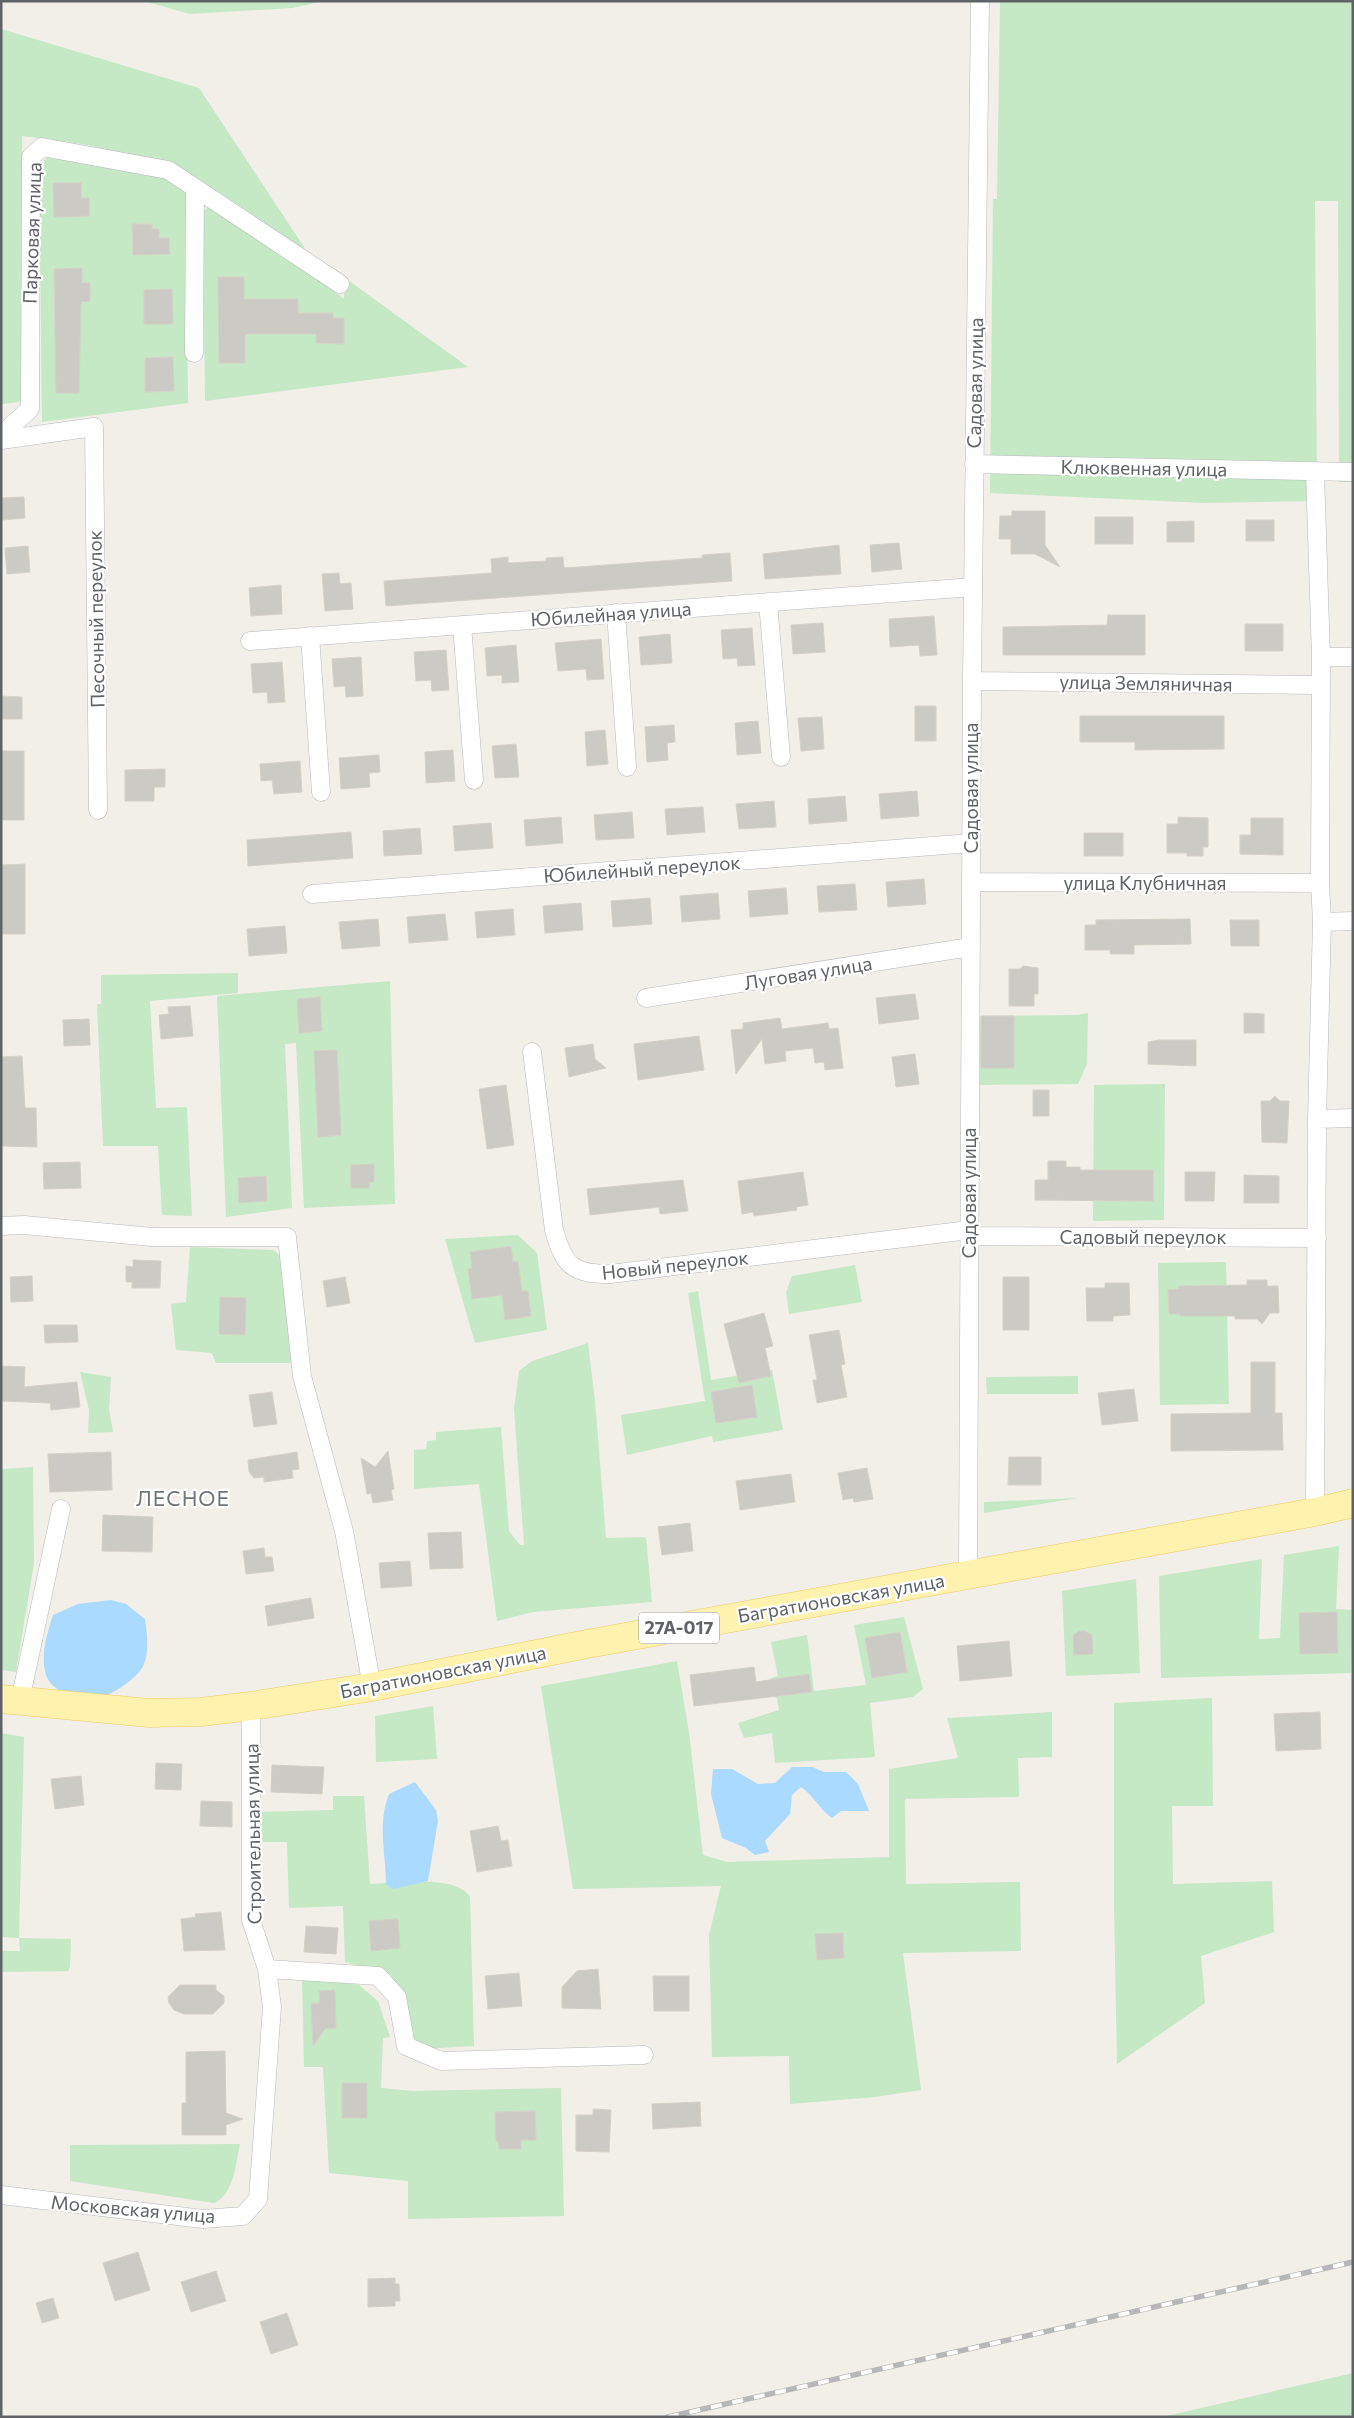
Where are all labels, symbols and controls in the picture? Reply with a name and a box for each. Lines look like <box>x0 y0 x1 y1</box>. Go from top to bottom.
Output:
street label: Парковая улица <box>18 162 45 304</box>
street label: Садовая улица <box>962 317 987 449</box>
street label: Клюквенная улица <box>1060 455 1228 480</box>
street label: Песочный переулок <box>82 530 109 708</box>
street label: Юбилейная улица <box>530 596 692 631</box>
street label: улица Земляничная <box>1059 669 1233 696</box>
street label: Садовая улица <box>959 723 982 853</box>
street label: Юбилейный переулок <box>543 850 741 887</box>
street label: улица Клубничная <box>1063 871 1227 894</box>
street label: Луговая улица <box>742 951 874 994</box>
street label: Садовая улица <box>957 1128 980 1258</box>
street label: Садовый переулок <box>1059 1225 1227 1248</box>
street label: Новый переулок <box>600 1245 749 1284</box>
district label: ЛЕСНОЕ <box>136 1485 230 1510</box>
street label: Багратионовская улица <box>736 1568 946 1627</box>
road number: 27А-017 <box>639 1612 719 1644</box>
street label: Багратионовская улица <box>338 1640 548 1703</box>
street label: Строительная улица <box>239 1743 266 1925</box>
street label: Московская улица <box>50 2190 216 2227</box>

